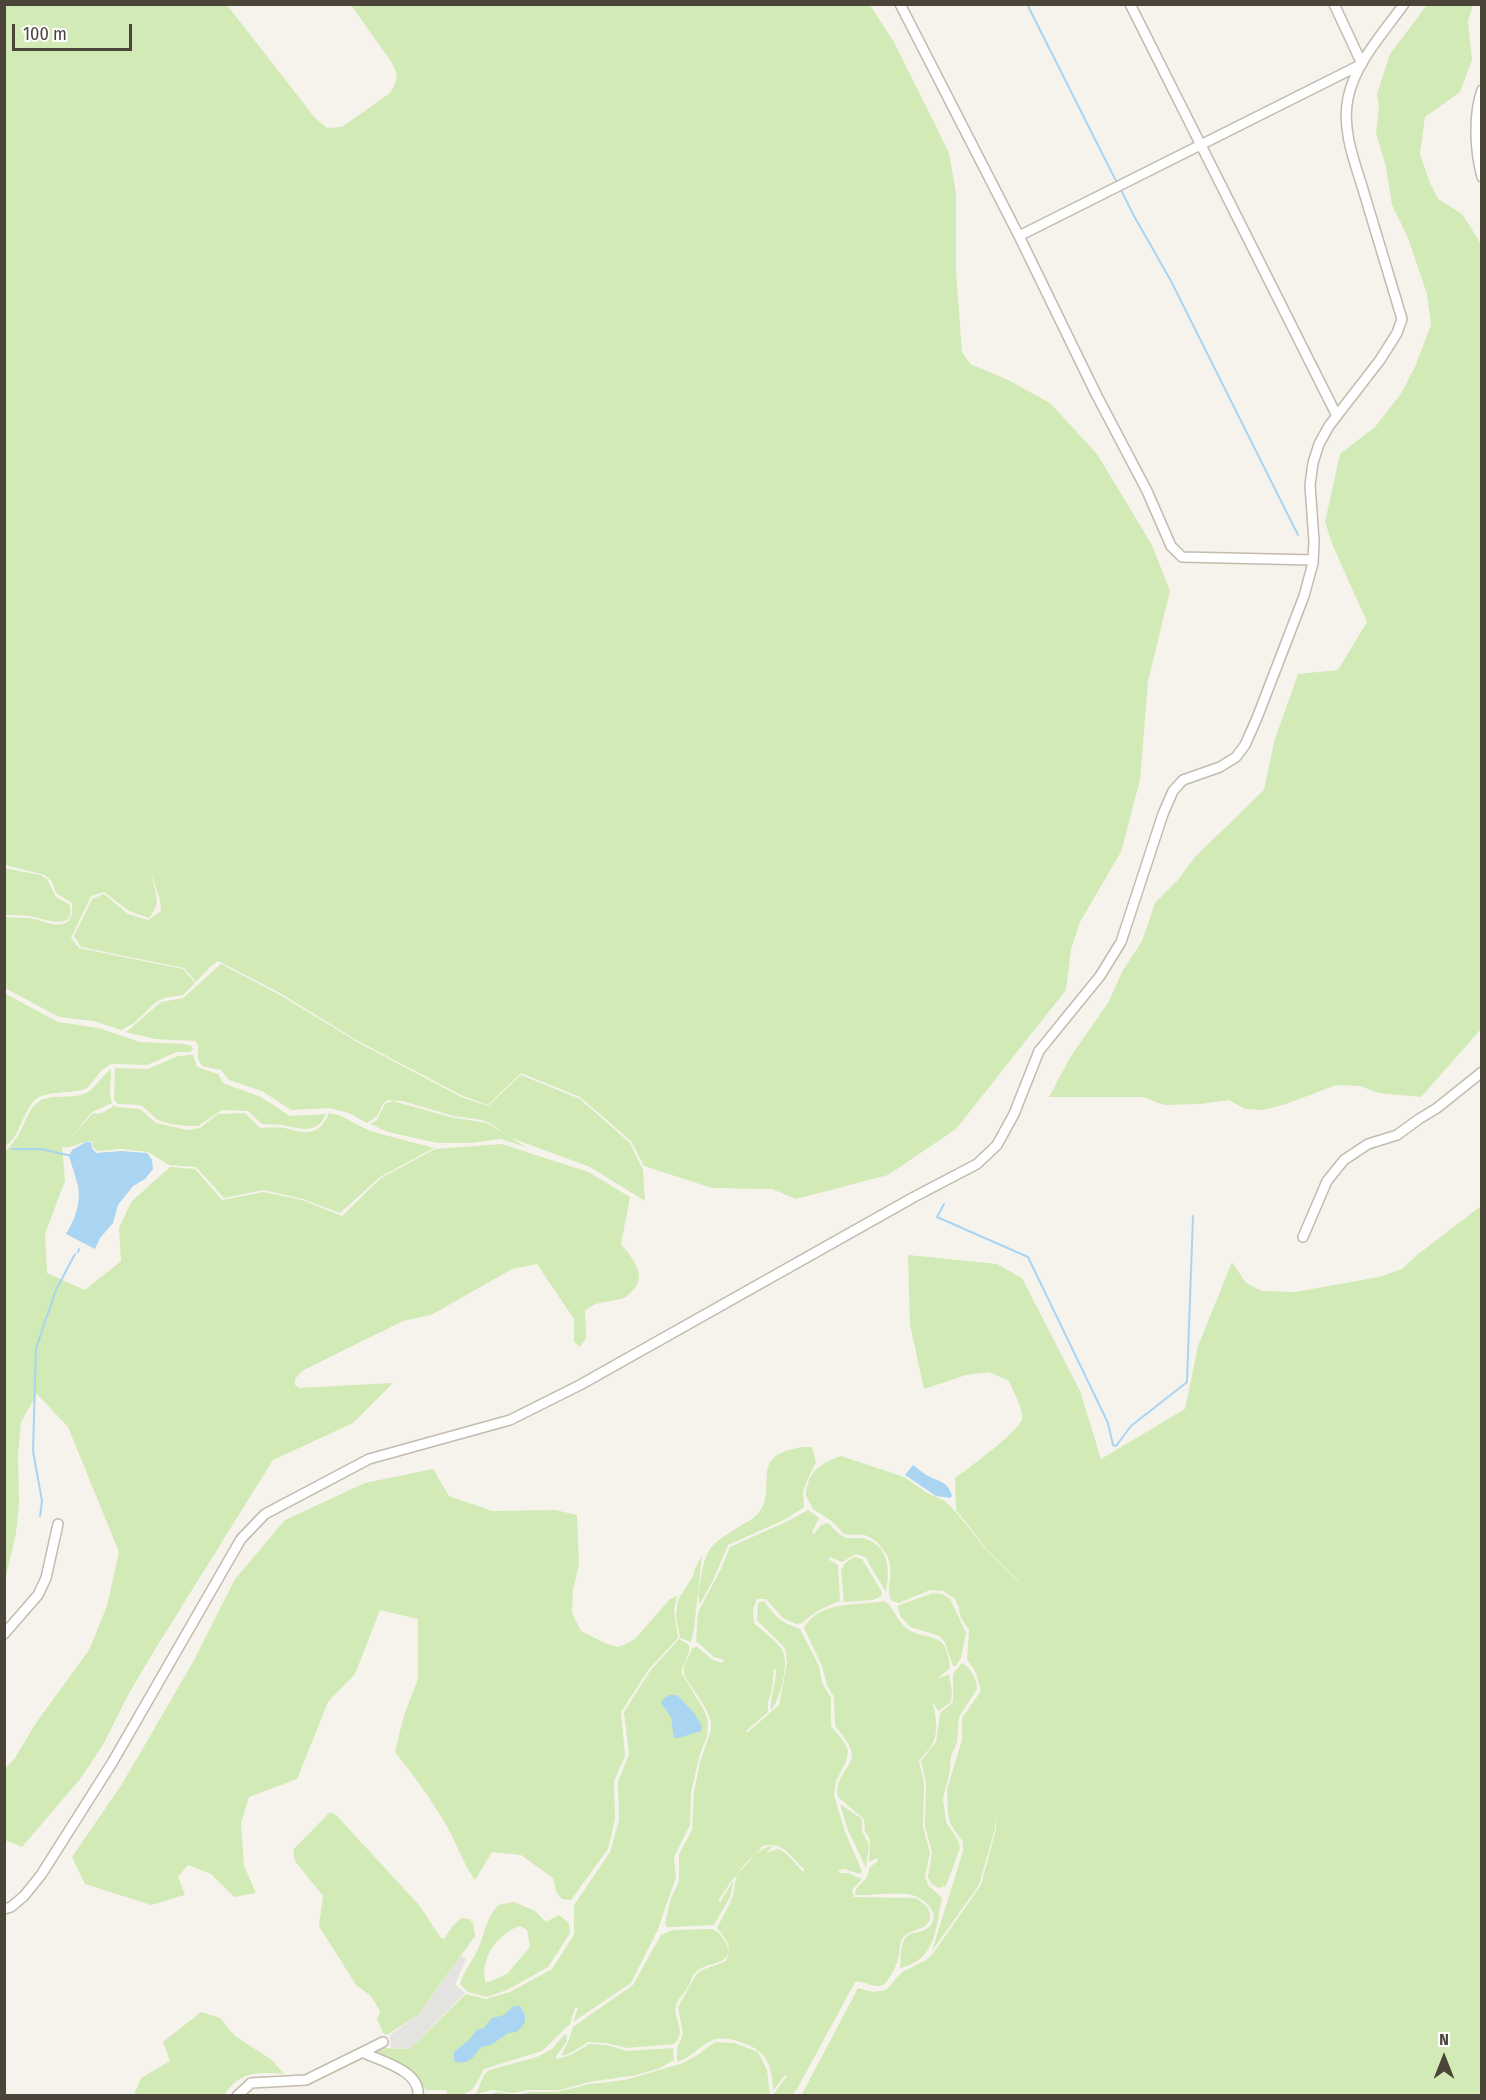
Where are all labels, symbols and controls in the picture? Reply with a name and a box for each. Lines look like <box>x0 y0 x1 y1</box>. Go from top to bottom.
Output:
scale bar <box>15 12 135 50</box>
text: 100 m <box>23 23 67 45</box>
north arrow <box>1414 2028 1474 2088</box>
text: N <box>1439 2030 1449 2049</box>

